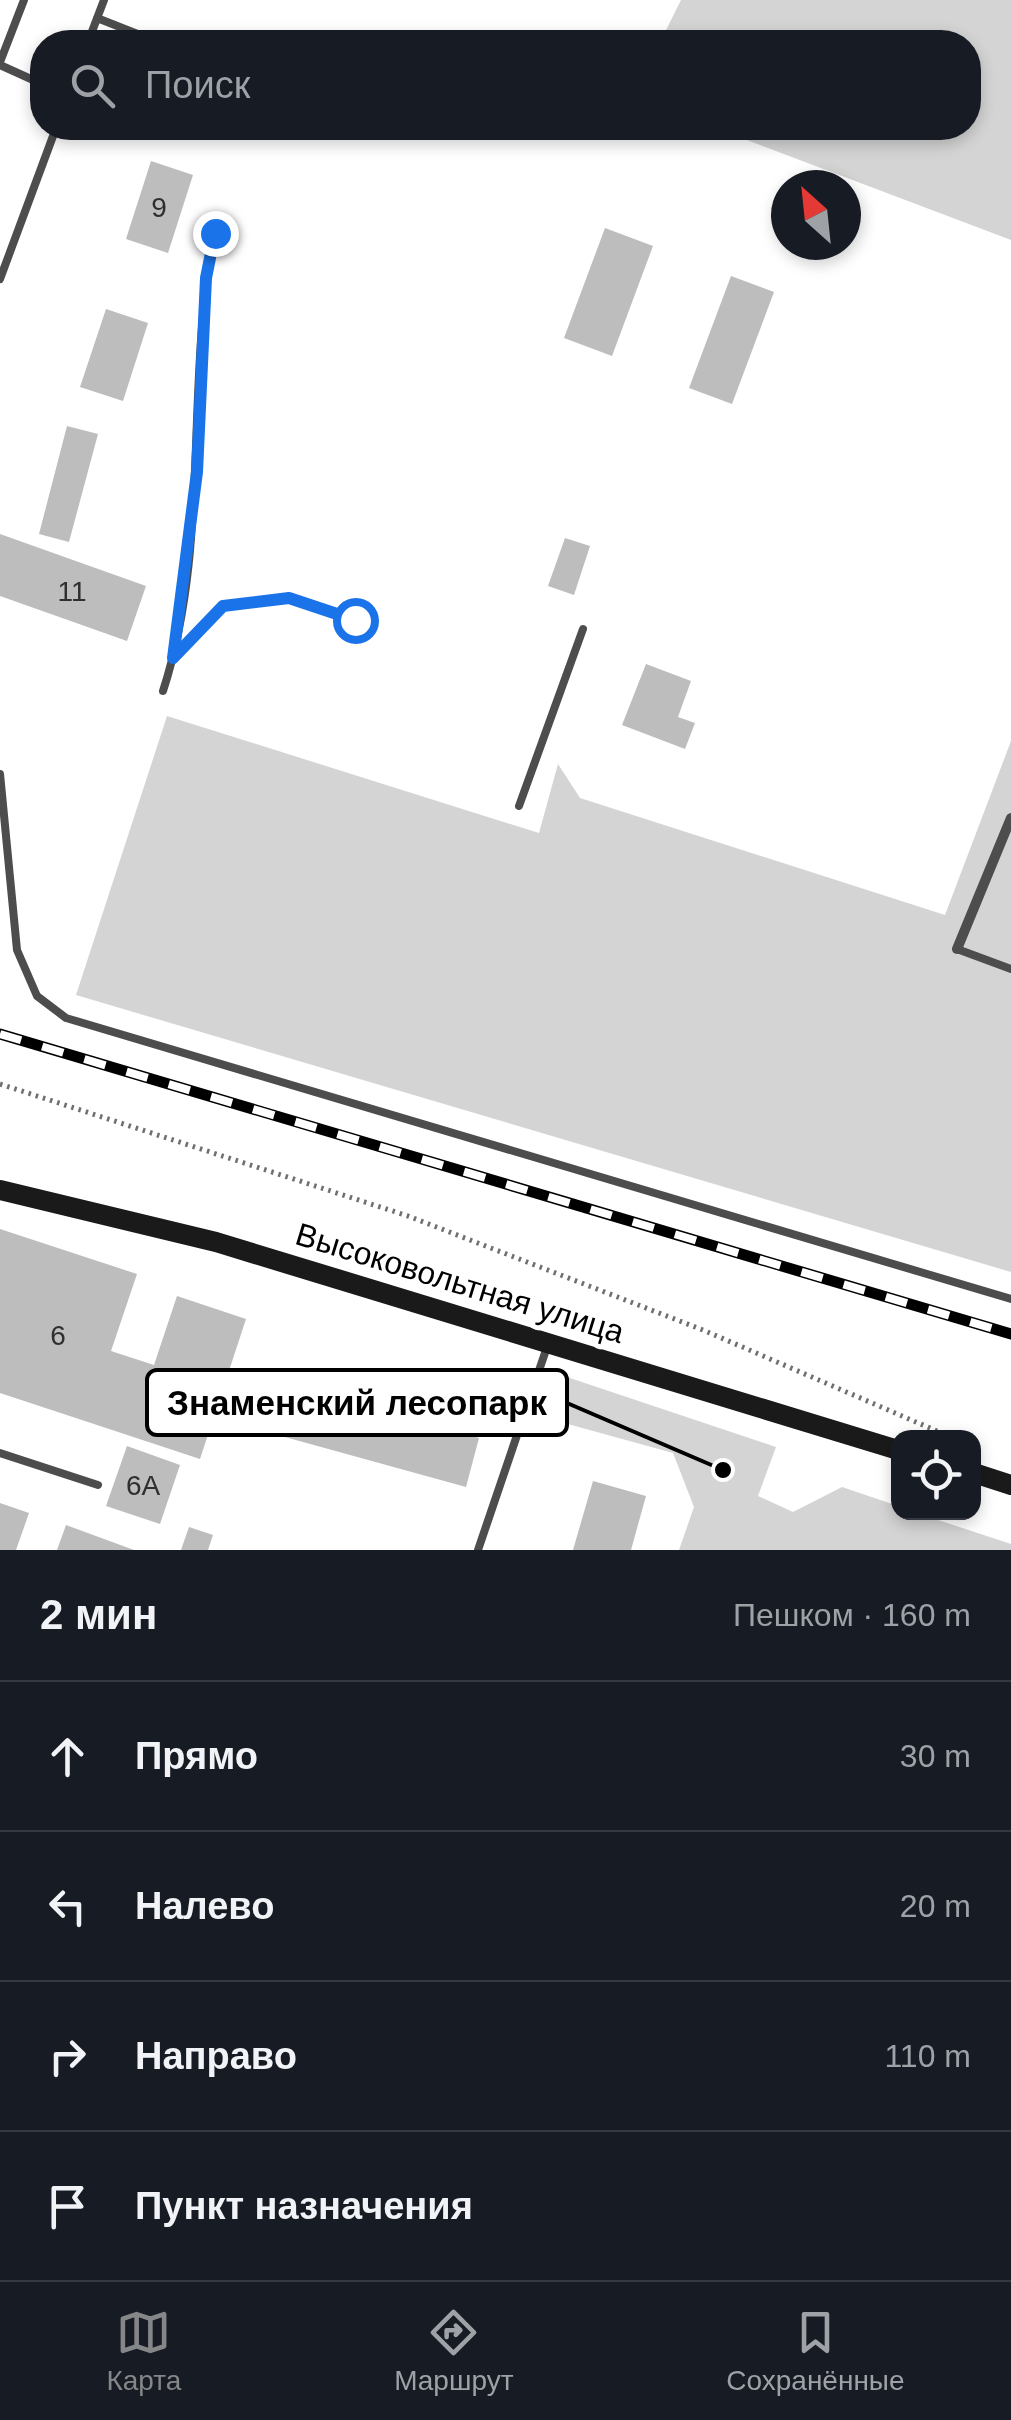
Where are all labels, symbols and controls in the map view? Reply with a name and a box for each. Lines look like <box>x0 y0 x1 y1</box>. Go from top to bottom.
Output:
search box <box>30 30 981 140</box>
icon: search <box>65 58 120 113</box>
text: Поиск <box>145 64 250 106</box>
north arrow <box>771 170 861 260</box>
house number: 9 <box>151 192 167 223</box>
route end <box>193 211 239 257</box>
house number: 11 <box>57 576 87 607</box>
route start <box>333 598 379 644</box>
street label: Высоковольтная улица <box>291 1216 629 1350</box>
house number: 6 <box>50 1320 66 1351</box>
callout: Знаменский лесопарк <box>147 1370 567 1435</box>
text: Знаменский лесопарк <box>167 1383 547 1422</box>
map controls <box>891 1430 981 1520</box>
button: locate <box>891 1430 981 1520</box>
house number: 6А <box>126 1470 160 1501</box>
text: 2 мин <box>40 1591 157 1638</box>
text: Пешком · 160 m <box>733 1597 971 1633</box>
icon: ahead <box>40 1729 95 1784</box>
text: Прямо <box>135 1735 258 1777</box>
text: 30 m <box>900 1738 971 1774</box>
icon: left <box>40 1879 95 1934</box>
text: Налево <box>135 1885 274 1927</box>
text: 20 m <box>900 1888 971 1924</box>
icon: right <box>40 2029 95 2084</box>
text: Направо <box>135 2035 297 2077</box>
text: 110 m <box>884 2038 971 2074</box>
icon: arrive <box>40 2179 95 2234</box>
text: Пункт назначения <box>135 2185 473 2227</box>
tab: Карта <box>106 2305 181 2397</box>
tab: Маршрут <box>394 2305 513 2397</box>
tab: Сохранённые <box>726 2305 905 2397</box>

